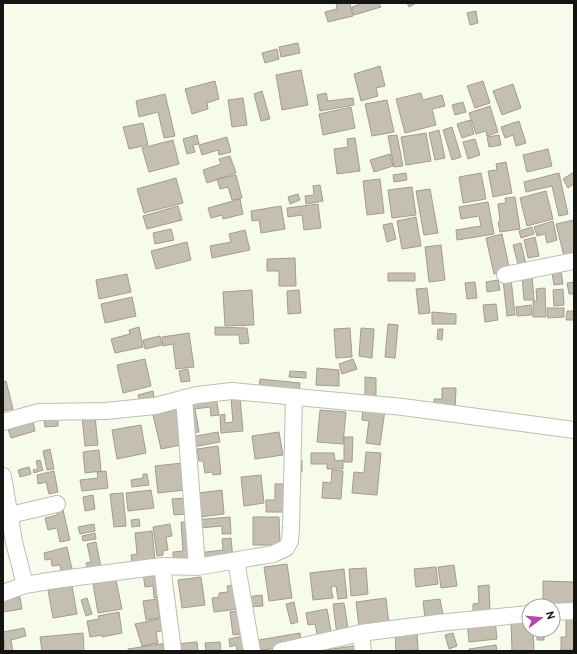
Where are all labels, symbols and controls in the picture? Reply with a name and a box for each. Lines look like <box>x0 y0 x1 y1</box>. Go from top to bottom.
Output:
north arrow <box>521 598 561 638</box>
text: N <box>542 610 557 621</box>

